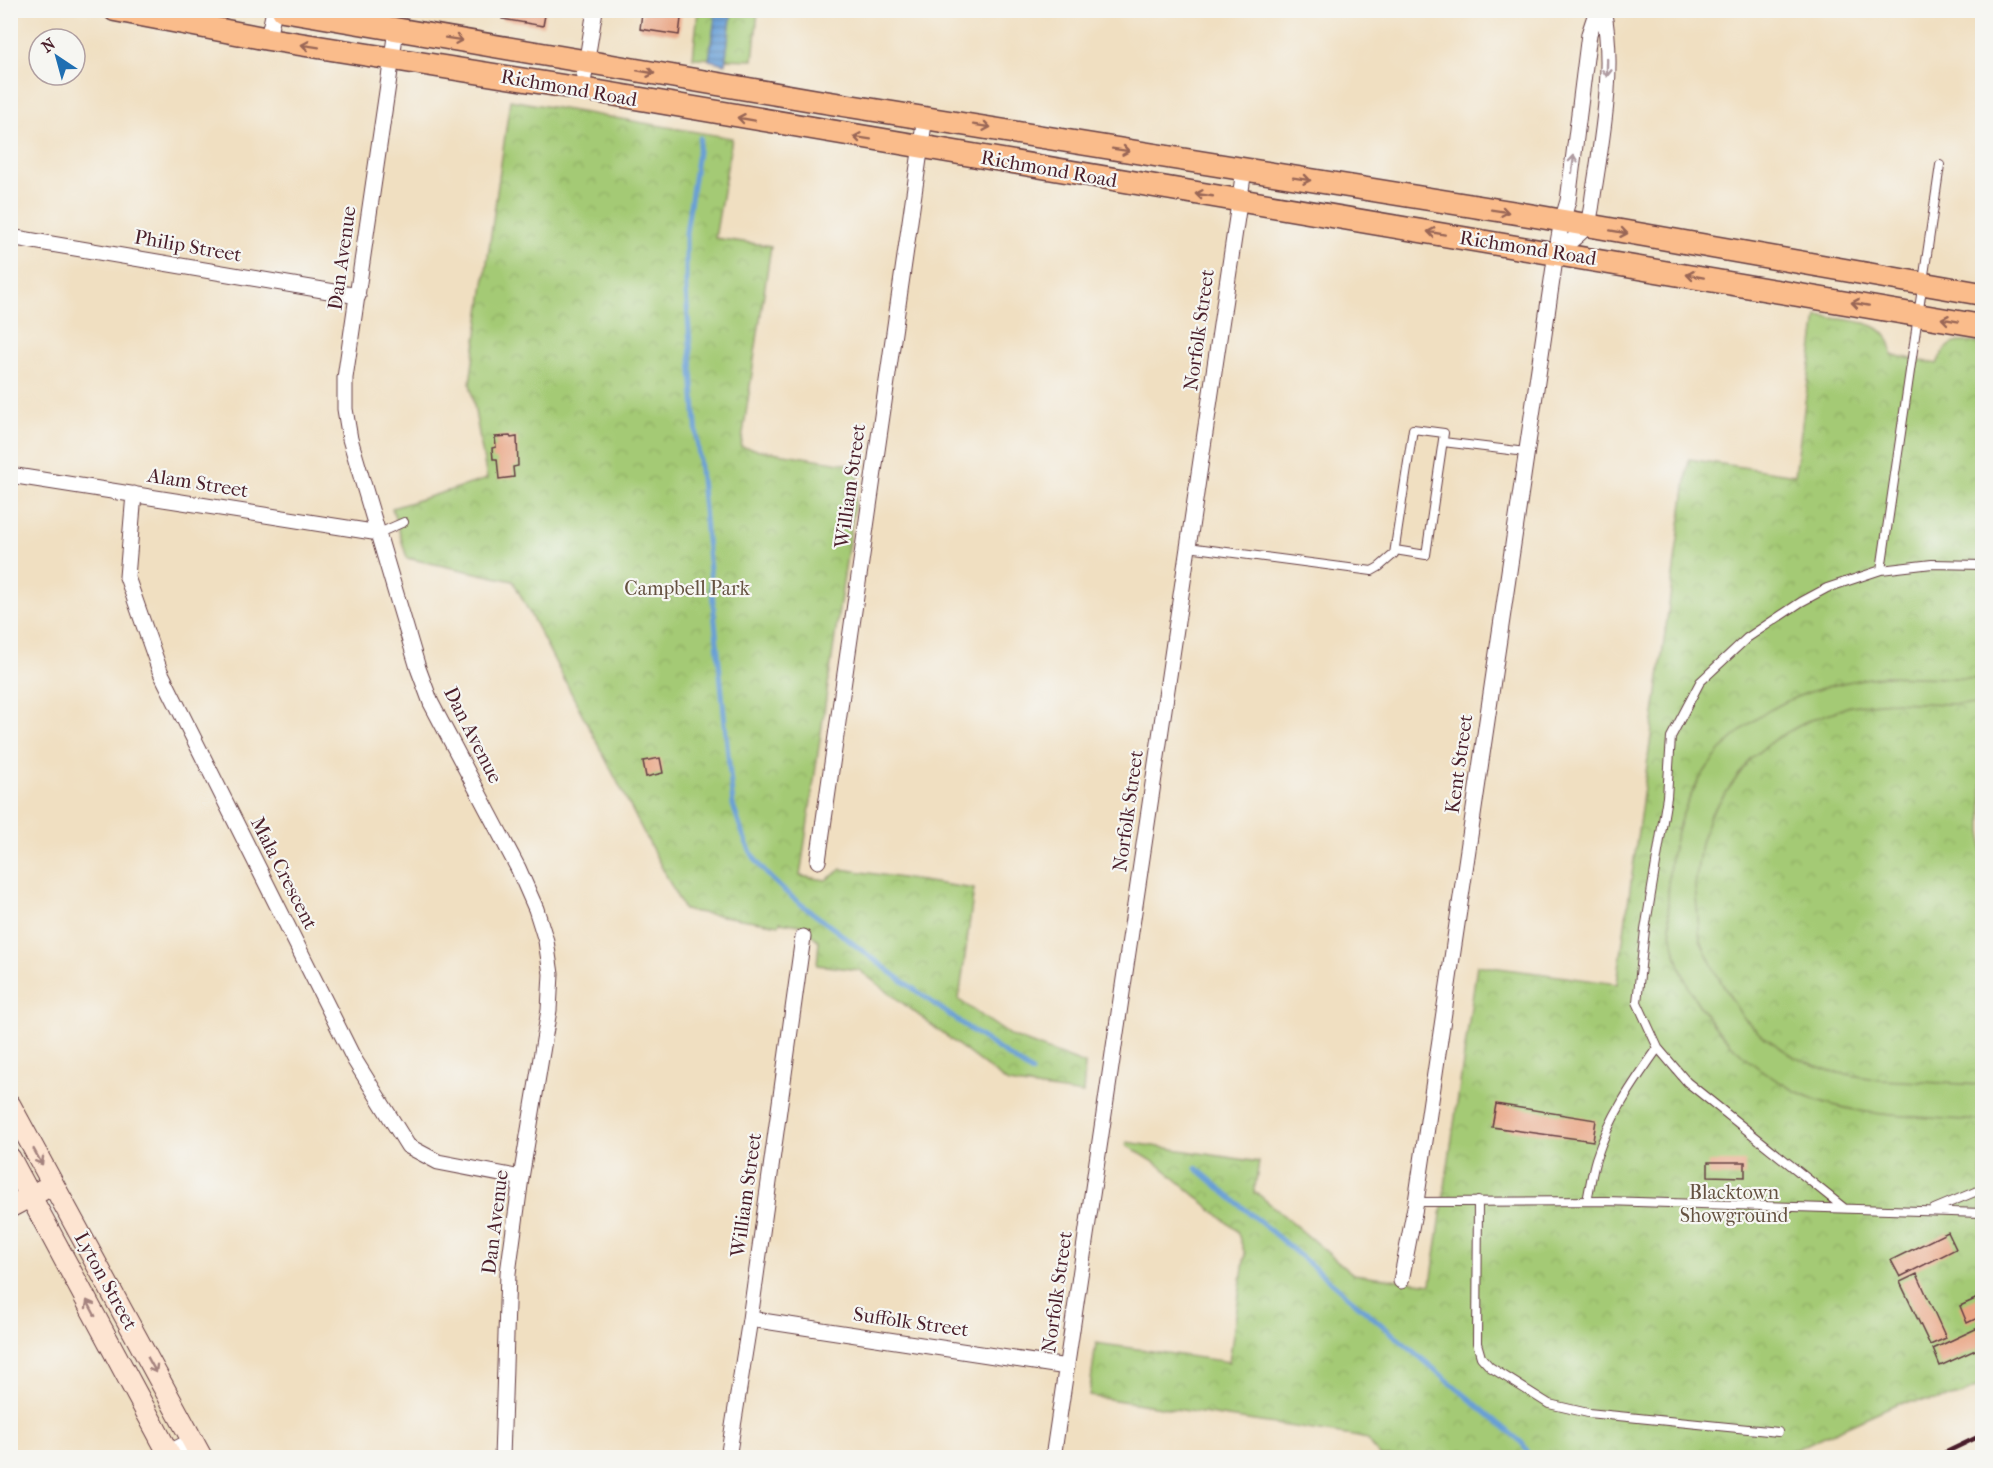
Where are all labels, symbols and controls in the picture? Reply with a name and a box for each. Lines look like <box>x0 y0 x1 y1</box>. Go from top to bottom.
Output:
north arrow <box>27 27 87 87</box>
text: N <box>38 34 60 57</box>
one-way arrow <box>444 34 463 45</box>
one-way arrow <box>301 40 321 51</box>
one-way arrow <box>1601 58 1613 78</box>
street label: Richmond Road <box>499 65 640 111</box>
one-way arrow <box>636 66 656 77</box>
one-way arrow <box>736 113 756 124</box>
one-way arrow <box>972 121 992 132</box>
one-way arrow <box>853 132 873 143</box>
one-way arrow <box>1111 144 1130 155</box>
street label: Richmond Road <box>979 146 1120 192</box>
one-way arrow <box>1567 155 1578 175</box>
one-way arrow <box>1291 174 1311 185</box>
one-way arrow <box>1194 189 1214 200</box>
street label: Dan Avenue <box>323 204 361 312</box>
one-way arrow <box>1490 205 1510 216</box>
street label: Philip Street <box>133 225 243 267</box>
street label: Richmond Road <box>1458 226 1599 270</box>
one-way arrow <box>1427 227 1447 238</box>
one-way arrow <box>1609 227 1629 238</box>
street label: Norfolk Street <box>1179 268 1219 392</box>
one-way arrow <box>1686 270 1706 281</box>
one-way arrow <box>1851 299 1871 310</box>
one-way arrow <box>1941 314 1961 325</box>
street label: William Street <box>830 422 870 551</box>
street label: Alam Street <box>145 464 250 502</box>
park label: Campbell Park <box>624 577 750 600</box>
street label: Dan Avenue <box>439 683 507 787</box>
street label: Kent Street <box>1441 713 1477 815</box>
street label: Norfolk Street <box>1108 749 1148 873</box>
street label: Mala Crescent <box>246 813 322 933</box>
street label: William Street <box>726 1131 766 1260</box>
one-way arrow <box>32 1148 44 1165</box>
street label: Dan Avenue <box>477 1168 513 1275</box>
park label: Blacktown Showground <box>1680 1181 1789 1227</box>
street label: Lyton Street <box>70 1228 142 1334</box>
street label: Norfolk Street <box>1037 1230 1077 1354</box>
one-way arrow <box>85 1300 96 1318</box>
street label: Suffolk Street <box>852 1303 970 1341</box>
one-way arrow <box>146 1356 158 1373</box>

